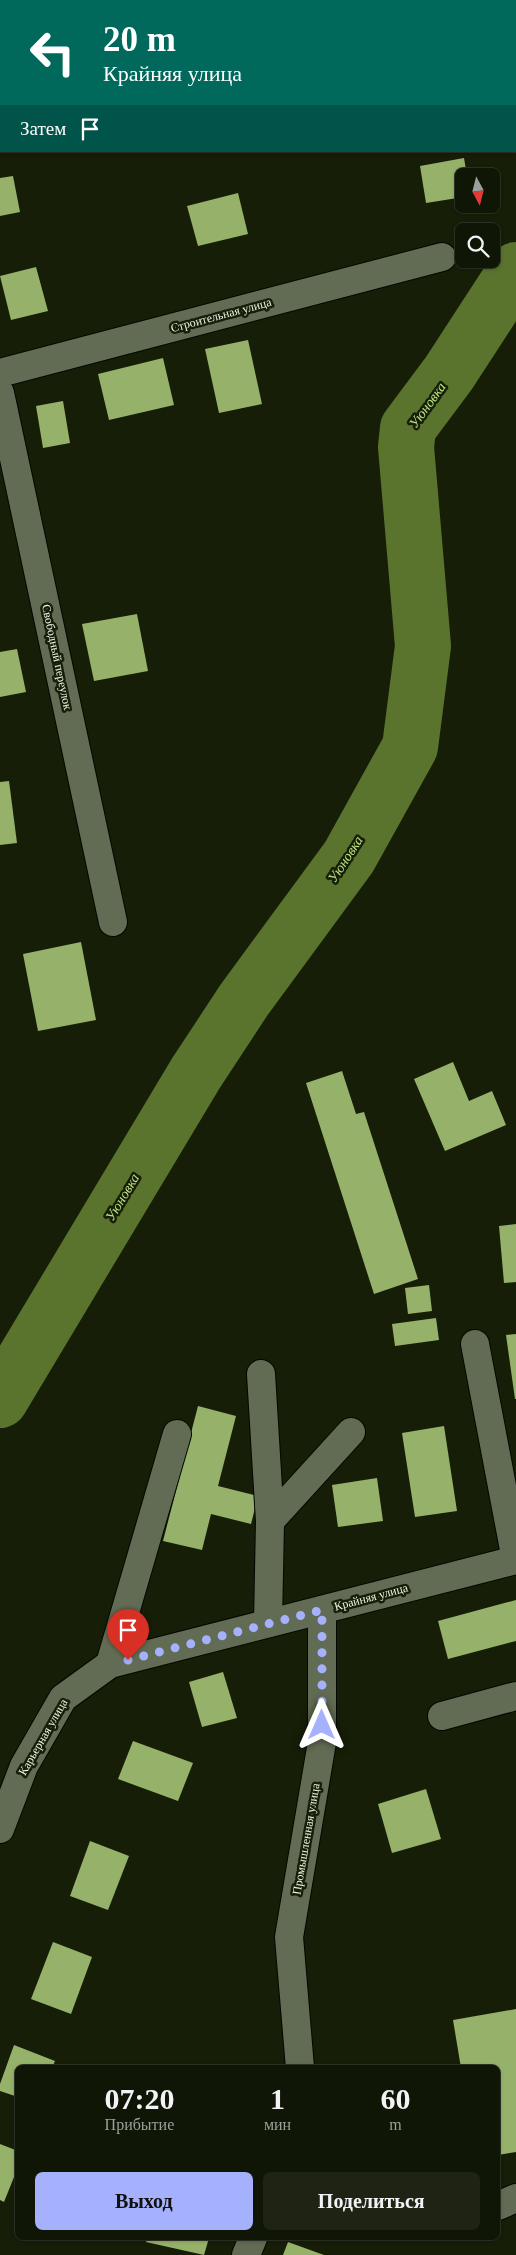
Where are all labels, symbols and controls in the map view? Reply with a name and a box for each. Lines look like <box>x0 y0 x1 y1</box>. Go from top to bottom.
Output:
icon: left <box>20 20 85 85</box>
text: 20 m <box>103 20 176 59</box>
text: Крайняя улица <box>103 61 242 86</box>
icon: arrive <box>76 115 104 143</box>
text: Затем <box>20 118 66 139</box>
north arrow <box>455 168 500 212</box>
map controls <box>455 168 500 268</box>
button: search <box>455 223 500 268</box>
street label: Строительная улица <box>169 295 273 335</box>
water label: Уюновка <box>406 380 449 431</box>
street label: Свободный переулок <box>39 603 75 711</box>
water label: Уюновка <box>325 833 366 885</box>
water label: Уюновка <box>103 1171 142 1223</box>
street label: Крайняя улица <box>333 1580 410 1614</box>
pin <box>107 1609 149 1660</box>
icon: arrive <box>114 1616 142 1644</box>
street label: Карьерная улица <box>15 1696 71 1778</box>
position arrow <box>295 1698 347 1750</box>
street label: Промышленная улица <box>289 1781 323 1896</box>
text: 07:20 <box>104 2082 174 2115</box>
text: 1 <box>270 2082 285 2115</box>
text: 60 <box>381 2082 411 2115</box>
text: Прибытие <box>105 2116 174 2133</box>
text: мин <box>264 2116 291 2133</box>
text: m <box>389 2116 402 2133</box>
button: Выход <box>35 2172 253 2230</box>
button: Поделиться <box>263 2172 480 2230</box>

